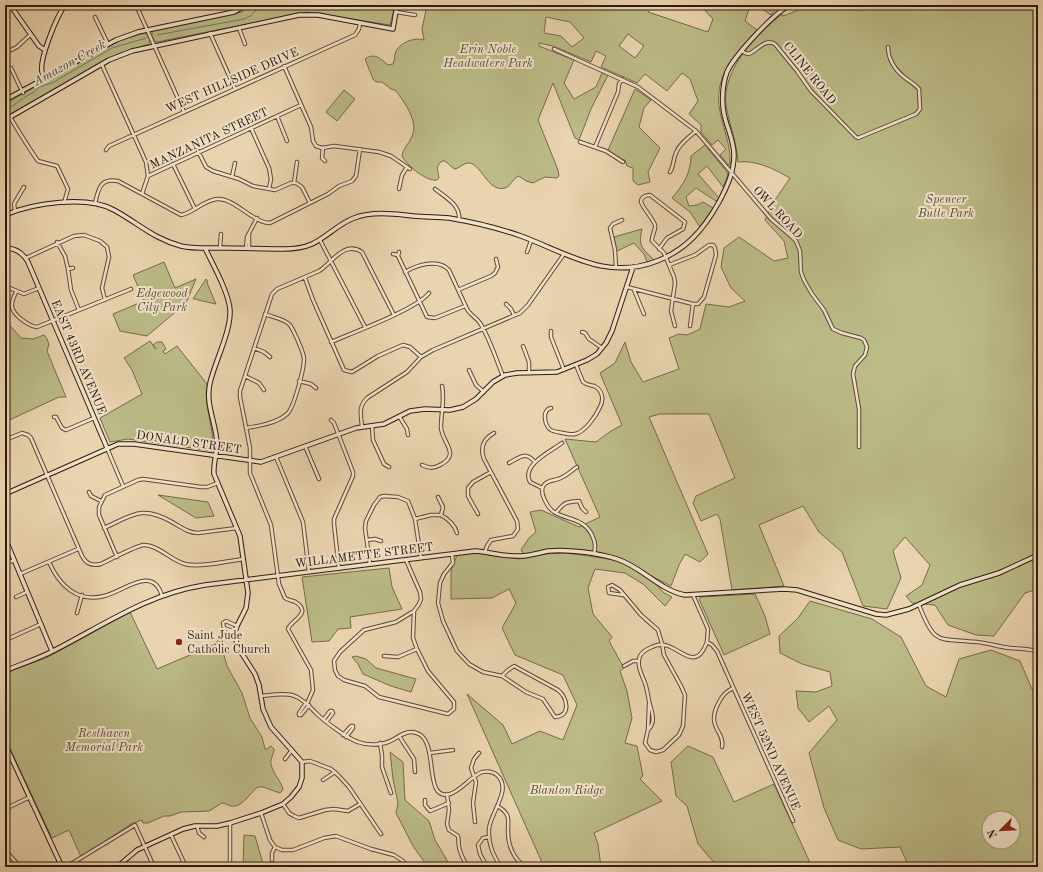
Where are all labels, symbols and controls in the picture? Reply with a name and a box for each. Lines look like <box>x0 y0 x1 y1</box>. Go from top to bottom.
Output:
water label: Amazon Creek <box>30 38 108 89</box>
street label: CLINE ROAD <box>780 40 838 107</box>
park label: Erin Noble Headwaters Park <box>442 44 533 70</box>
street label: WEST HILLSIDE DRIVE <box>164 46 301 116</box>
street label: MANZANITA STREET <box>148 106 271 172</box>
street label: OWL ROAD <box>750 184 804 241</box>
park label: Spencer Butte Park <box>917 194 974 220</box>
park label: Edgewood City Park <box>135 288 188 314</box>
street label: EAST 43RD AVENUE <box>48 298 108 417</box>
street label: DONALD STREET <box>135 430 242 456</box>
street label: WILLAMETTE STREET <box>294 542 434 570</box>
place label: Saint Jude Catholic Church <box>187 630 271 656</box>
marker: Saint Jude Catholic Church <box>174 637 184 647</box>
street label: WEST 52ND AVENUE <box>739 690 803 812</box>
park label: Resthaven Memorial Park <box>64 728 143 754</box>
park label: Blanton Ridge <box>529 785 604 797</box>
north arrow <box>981 810 1021 850</box>
text: N <box>986 827 1000 840</box>

